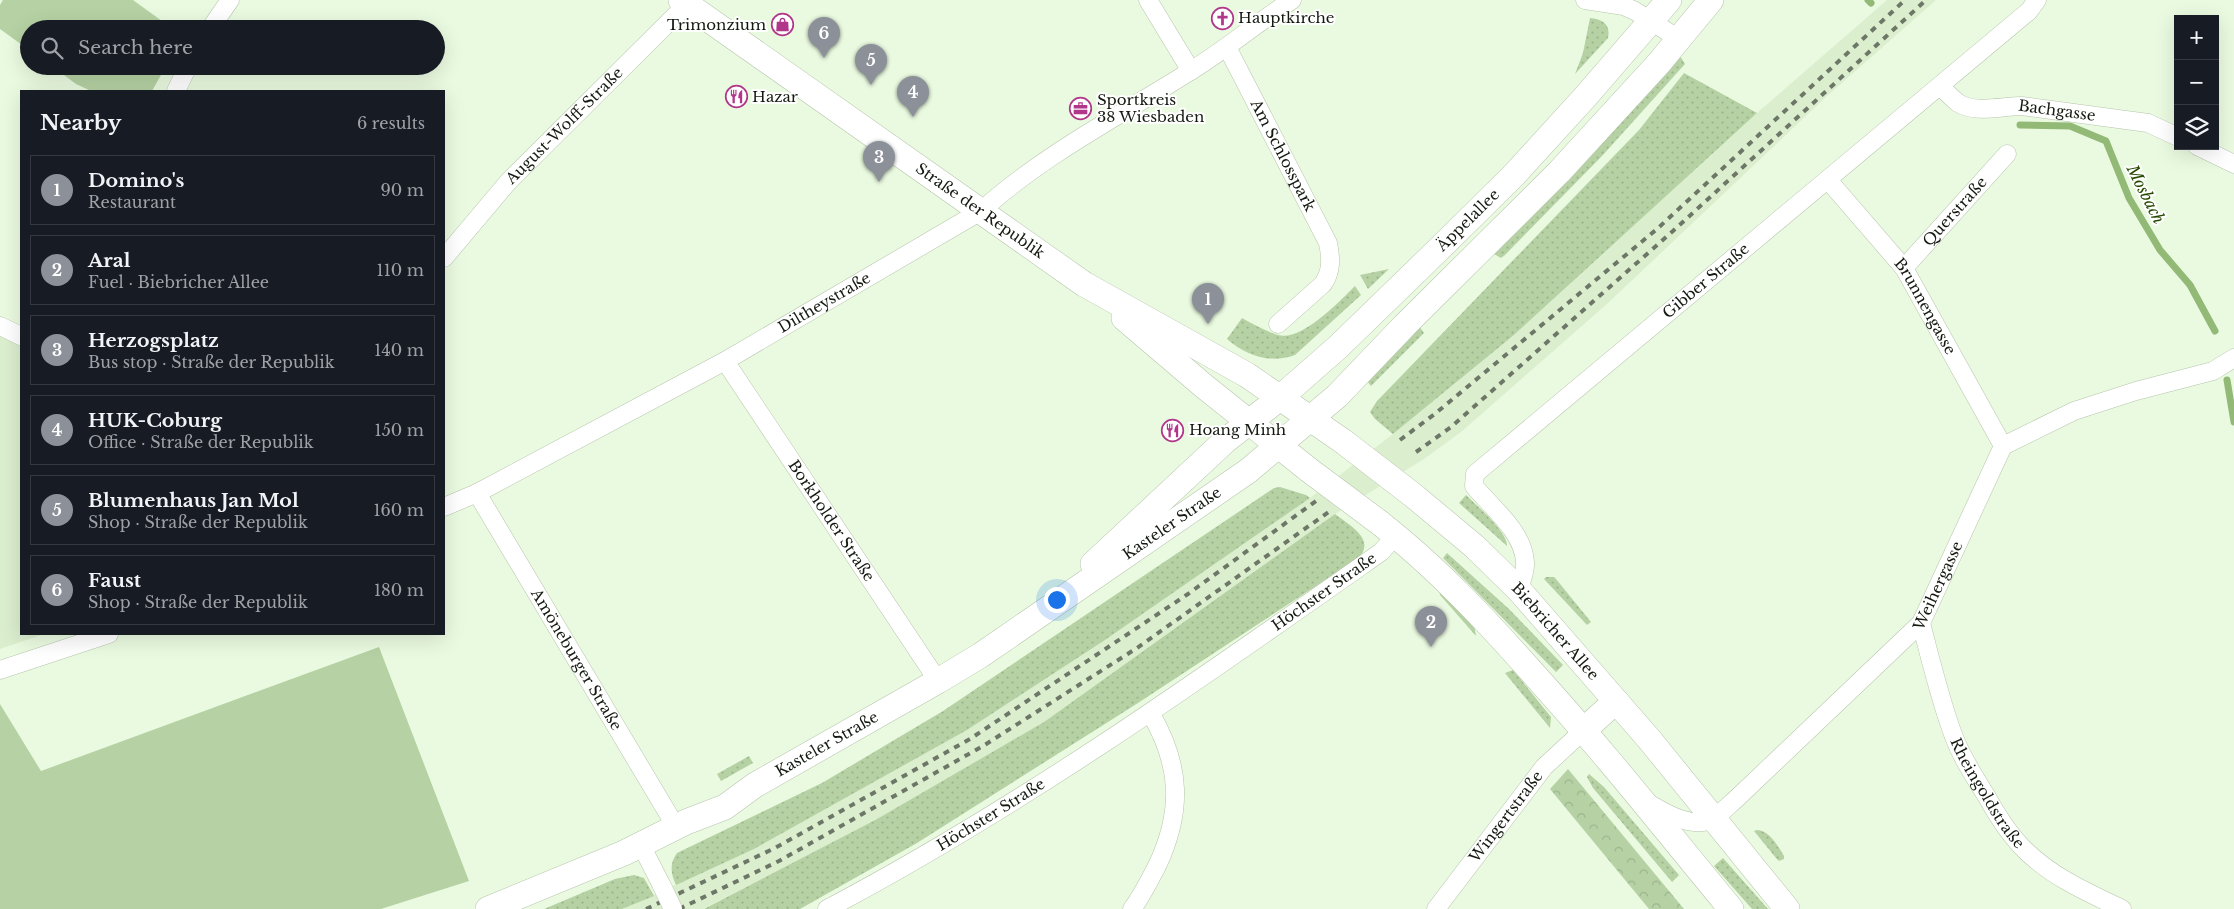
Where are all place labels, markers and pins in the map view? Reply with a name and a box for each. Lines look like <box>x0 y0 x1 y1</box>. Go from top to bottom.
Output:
church icon: Hauptkirche <box>1210 6 1234 30</box>
place label: Hauptkirche <box>1238 8 1334 27</box>
shop icon: Trimonzium <box>770 13 794 37</box>
place label: Trimonzium <box>667 15 766 34</box>
pin: 6 <box>808 17 840 58</box>
pin: 5 <box>855 44 887 85</box>
pin: 4 <box>897 76 929 117</box>
restaurant icon: Hazar <box>724 85 748 109</box>
place label: Hazar <box>752 87 799 106</box>
place label: Sportkreis 38 Wiesbaden <box>1097 90 1204 126</box>
office icon: Sportkreis 38 Wiesbaden <box>1069 97 1093 121</box>
pin: 3 <box>863 141 895 182</box>
pin: 1 <box>1192 283 1224 324</box>
restaurant icon: Hoang Minh <box>1161 418 1185 442</box>
place label: Hoang Minh <box>1189 420 1286 439</box>
pin: 2 <box>1415 606 1447 647</box>

